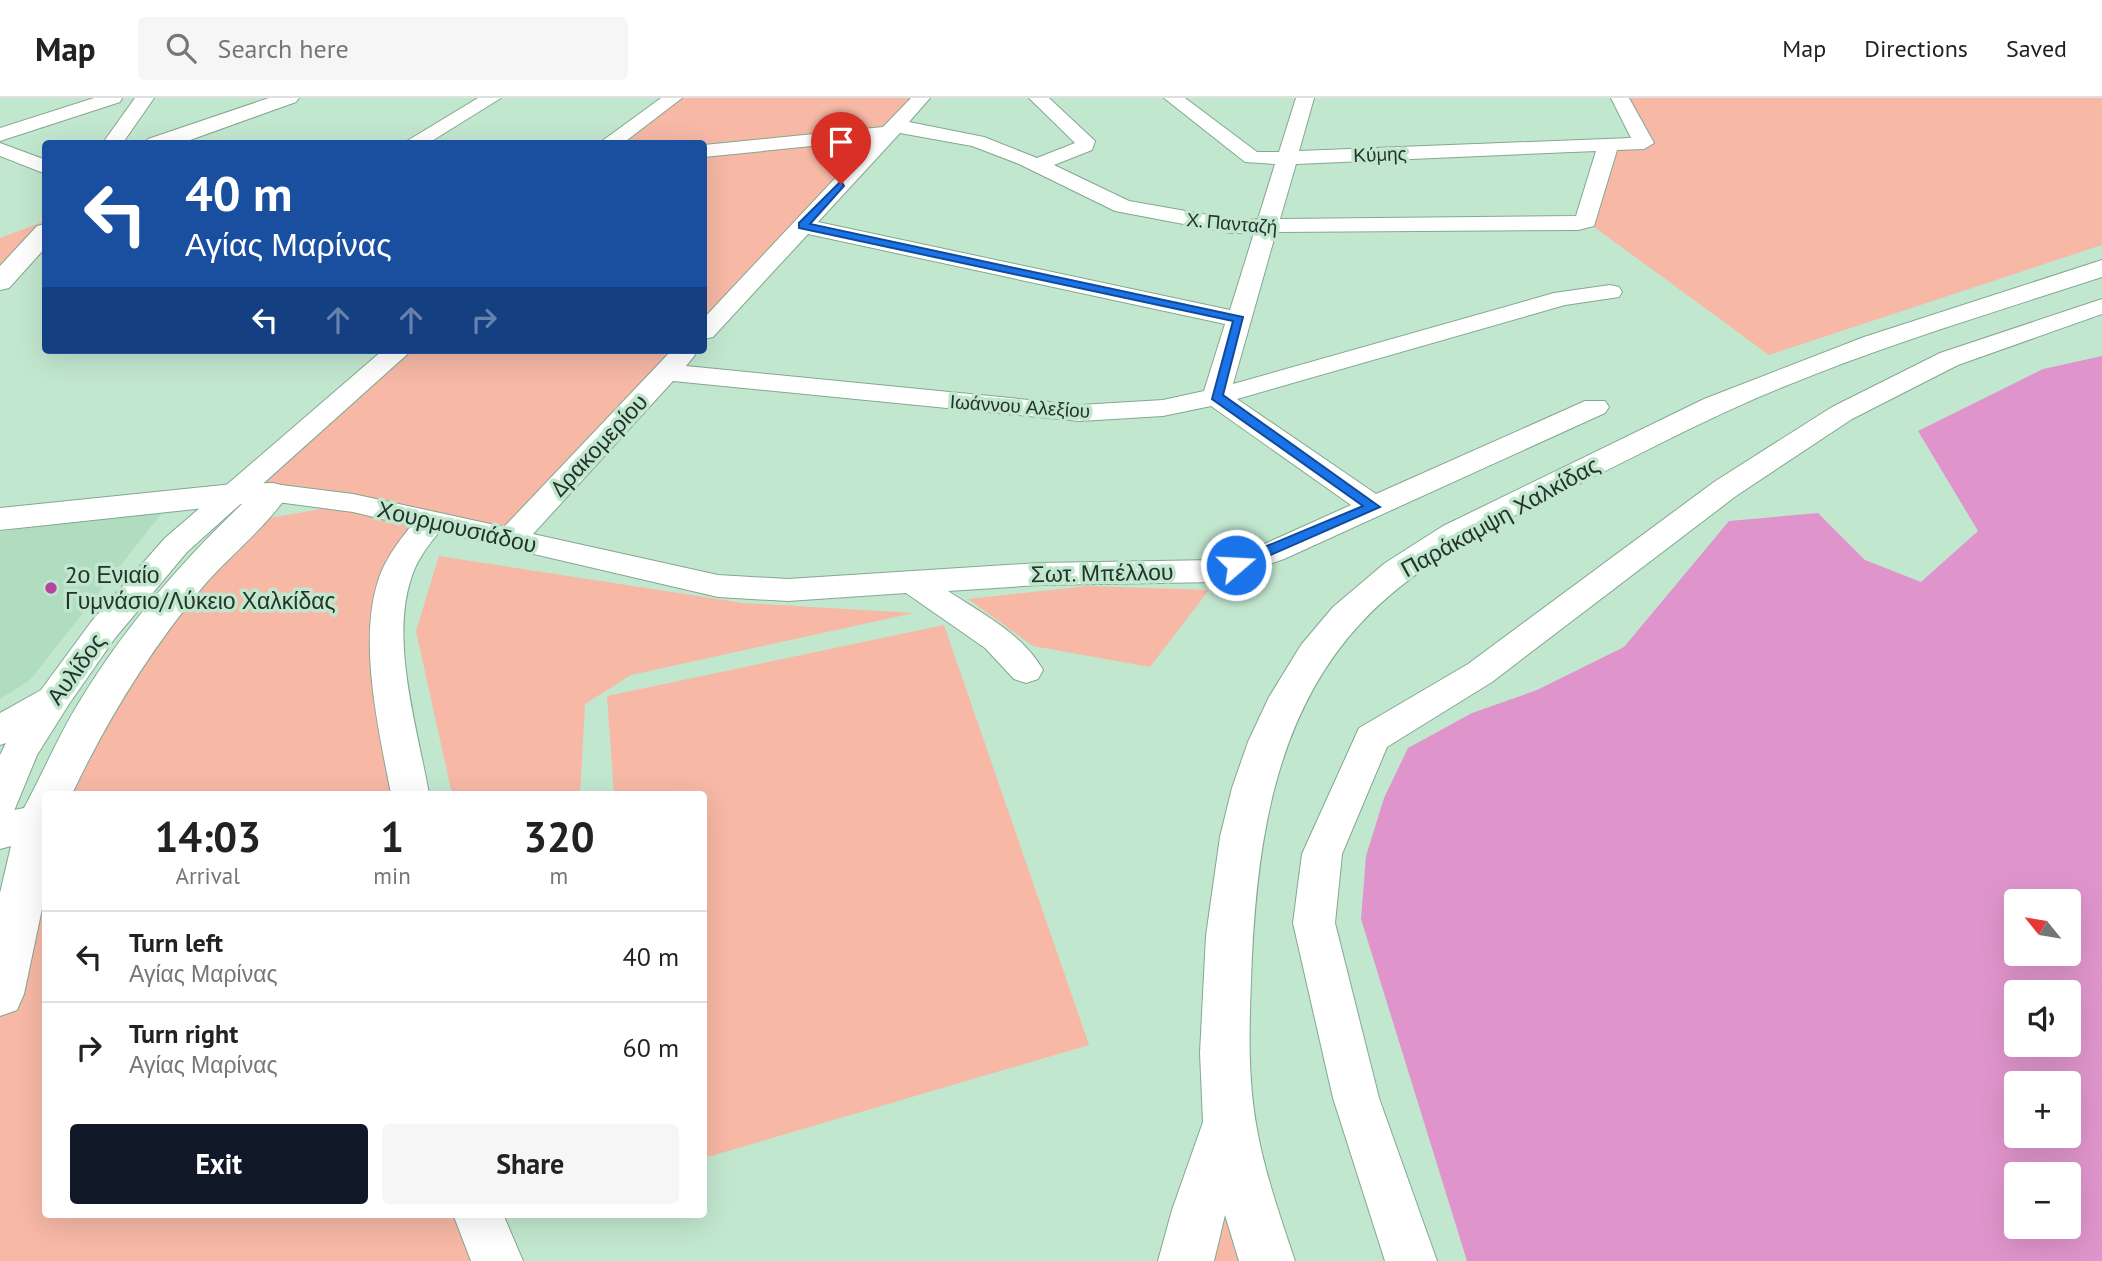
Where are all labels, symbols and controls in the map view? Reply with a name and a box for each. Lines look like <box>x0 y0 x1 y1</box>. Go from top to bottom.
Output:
search box <box>138 17 628 80</box>
text: Map <box>35 27 96 70</box>
icon: search <box>162 29 200 67</box>
text: Search here <box>218 32 349 65</box>
text: Map <box>1782 33 1826 64</box>
text: Directions <box>1864 33 1968 64</box>
text: Saved <box>2006 33 2067 64</box>
pin <box>811 112 871 184</box>
icon: arrive <box>822 123 860 161</box>
street label: Κύμης <box>1353 141 1407 167</box>
text: 40 m <box>185 161 292 225</box>
icon: left <box>70 168 161 259</box>
street label: Χ. Πανταζή <box>1185 207 1279 239</box>
text: Αγίας Μαρίνας <box>185 223 392 265</box>
icon: left <box>246 301 284 339</box>
icon: ahead <box>319 301 357 339</box>
icon: ahead <box>392 301 430 339</box>
icon: right <box>465 301 503 339</box>
street label: Δρακομερίου <box>544 387 654 502</box>
street label: Ιωάννου Αλεξίου <box>949 389 1091 423</box>
street label: Παράκαμψη Χαλκίδας <box>1395 450 1604 583</box>
street label: Χουρμουσιάδου <box>375 494 540 559</box>
position arrow <box>1199 528 1273 602</box>
street label: Σωτ. Μπέλλου <box>1030 557 1174 588</box>
place label: 2ο Ενιαίο Γυμνάσιο/Λύκειο Χαλκίδας <box>65 560 336 615</box>
marker: 2ο Ενιαίο Γυμνάσιο/Λύκειο Χαλκίδας <box>43 580 59 596</box>
street label: Αυλίδος <box>40 627 111 710</box>
text: 14:03 <box>154 809 261 864</box>
text: 1 <box>380 809 404 864</box>
text: 320 <box>523 809 595 864</box>
text: Arrival <box>175 861 240 890</box>
text: min <box>373 861 411 890</box>
text: m <box>550 861 568 890</box>
north arrow <box>2004 889 2081 966</box>
map controls <box>2004 889 2081 1239</box>
text: Turn left <box>129 926 223 959</box>
icon: left <box>70 938 108 976</box>
text: 40 m <box>623 940 679 973</box>
text: Αγίας Μαρίνας <box>129 959 278 988</box>
button: sound <box>2004 980 2081 1057</box>
text: Turn right <box>129 1017 238 1050</box>
icon: right <box>70 1029 108 1067</box>
text: 60 m <box>623 1031 679 1064</box>
text: Αγίας Μαρίνας <box>129 1050 278 1079</box>
button: + <box>2004 1071 2081 1148</box>
button: Exit <box>70 1124 368 1204</box>
button: Share <box>382 1124 679 1204</box>
button: − <box>2004 1162 2081 1239</box>

